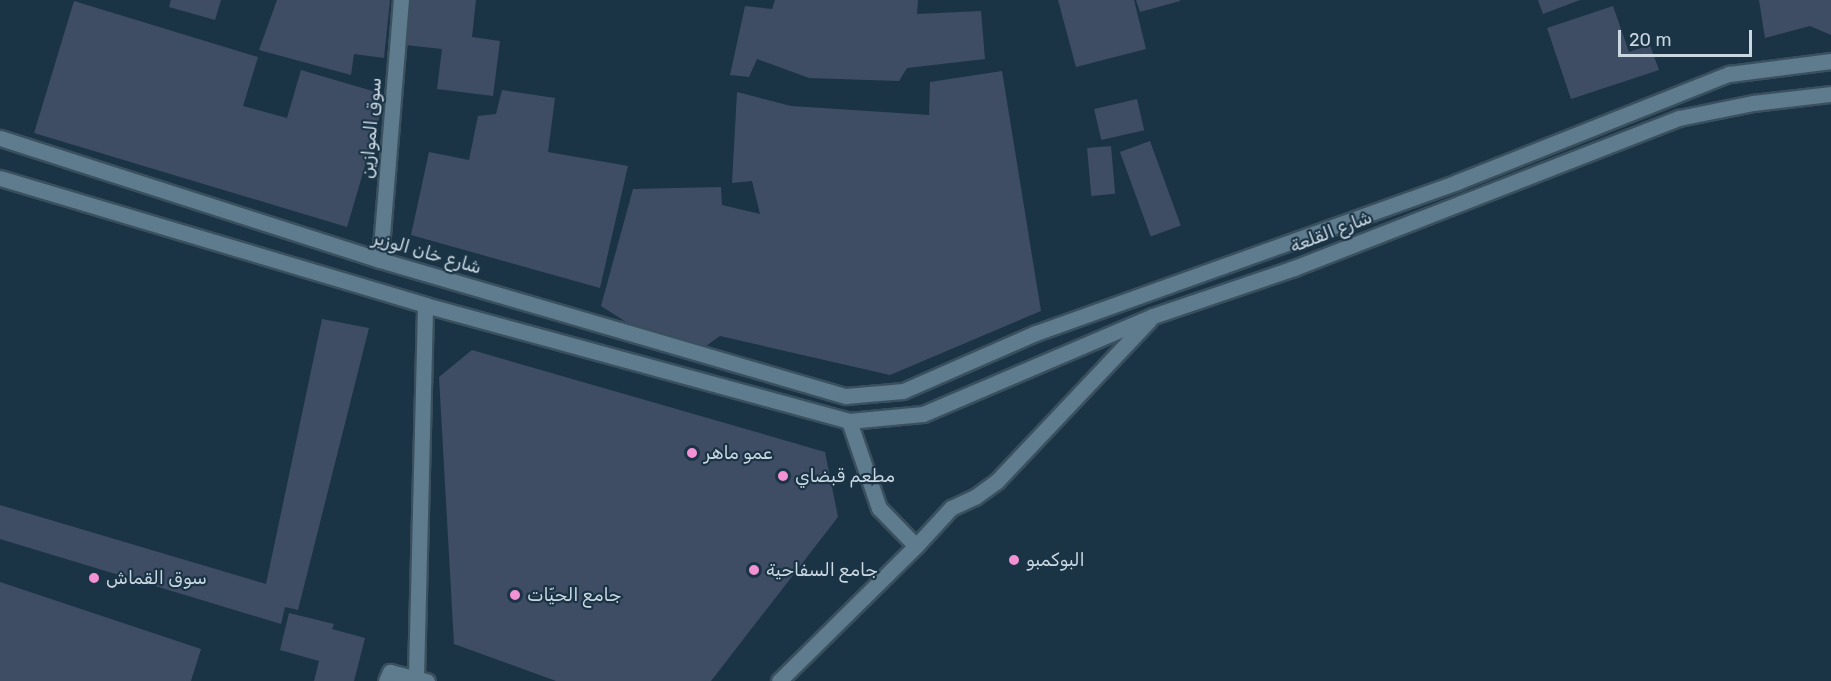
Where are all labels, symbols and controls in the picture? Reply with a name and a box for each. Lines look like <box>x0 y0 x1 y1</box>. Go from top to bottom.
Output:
scale bar <box>1621 18 1754 56</box>
text: 20 m <box>1629 29 1671 51</box>
street label: سوق الموازين <box>356 77 386 179</box>
street label: شارع القلعة <box>1287 206 1375 258</box>
street label: شارع خان الوزير <box>370 227 484 279</box>
place label: عمو ماهر <box>704 442 772 464</box>
marker: عمو ماهر <box>685 446 699 460</box>
place label: مطعم قبضاي <box>795 465 895 487</box>
marker: مطعم قبضاي <box>776 469 790 483</box>
place label: البوكمبو <box>1026 549 1085 571</box>
marker: البوكمبو <box>1007 553 1021 567</box>
place label: جامع السفاحية <box>766 559 878 581</box>
marker: جامع السفاحية <box>747 563 761 577</box>
place label: سوق القماش <box>106 567 207 589</box>
marker: سوق القماش <box>87 571 101 585</box>
place label: جامع الحيّات <box>527 584 621 606</box>
marker: جامع الحيّات <box>508 588 522 602</box>

